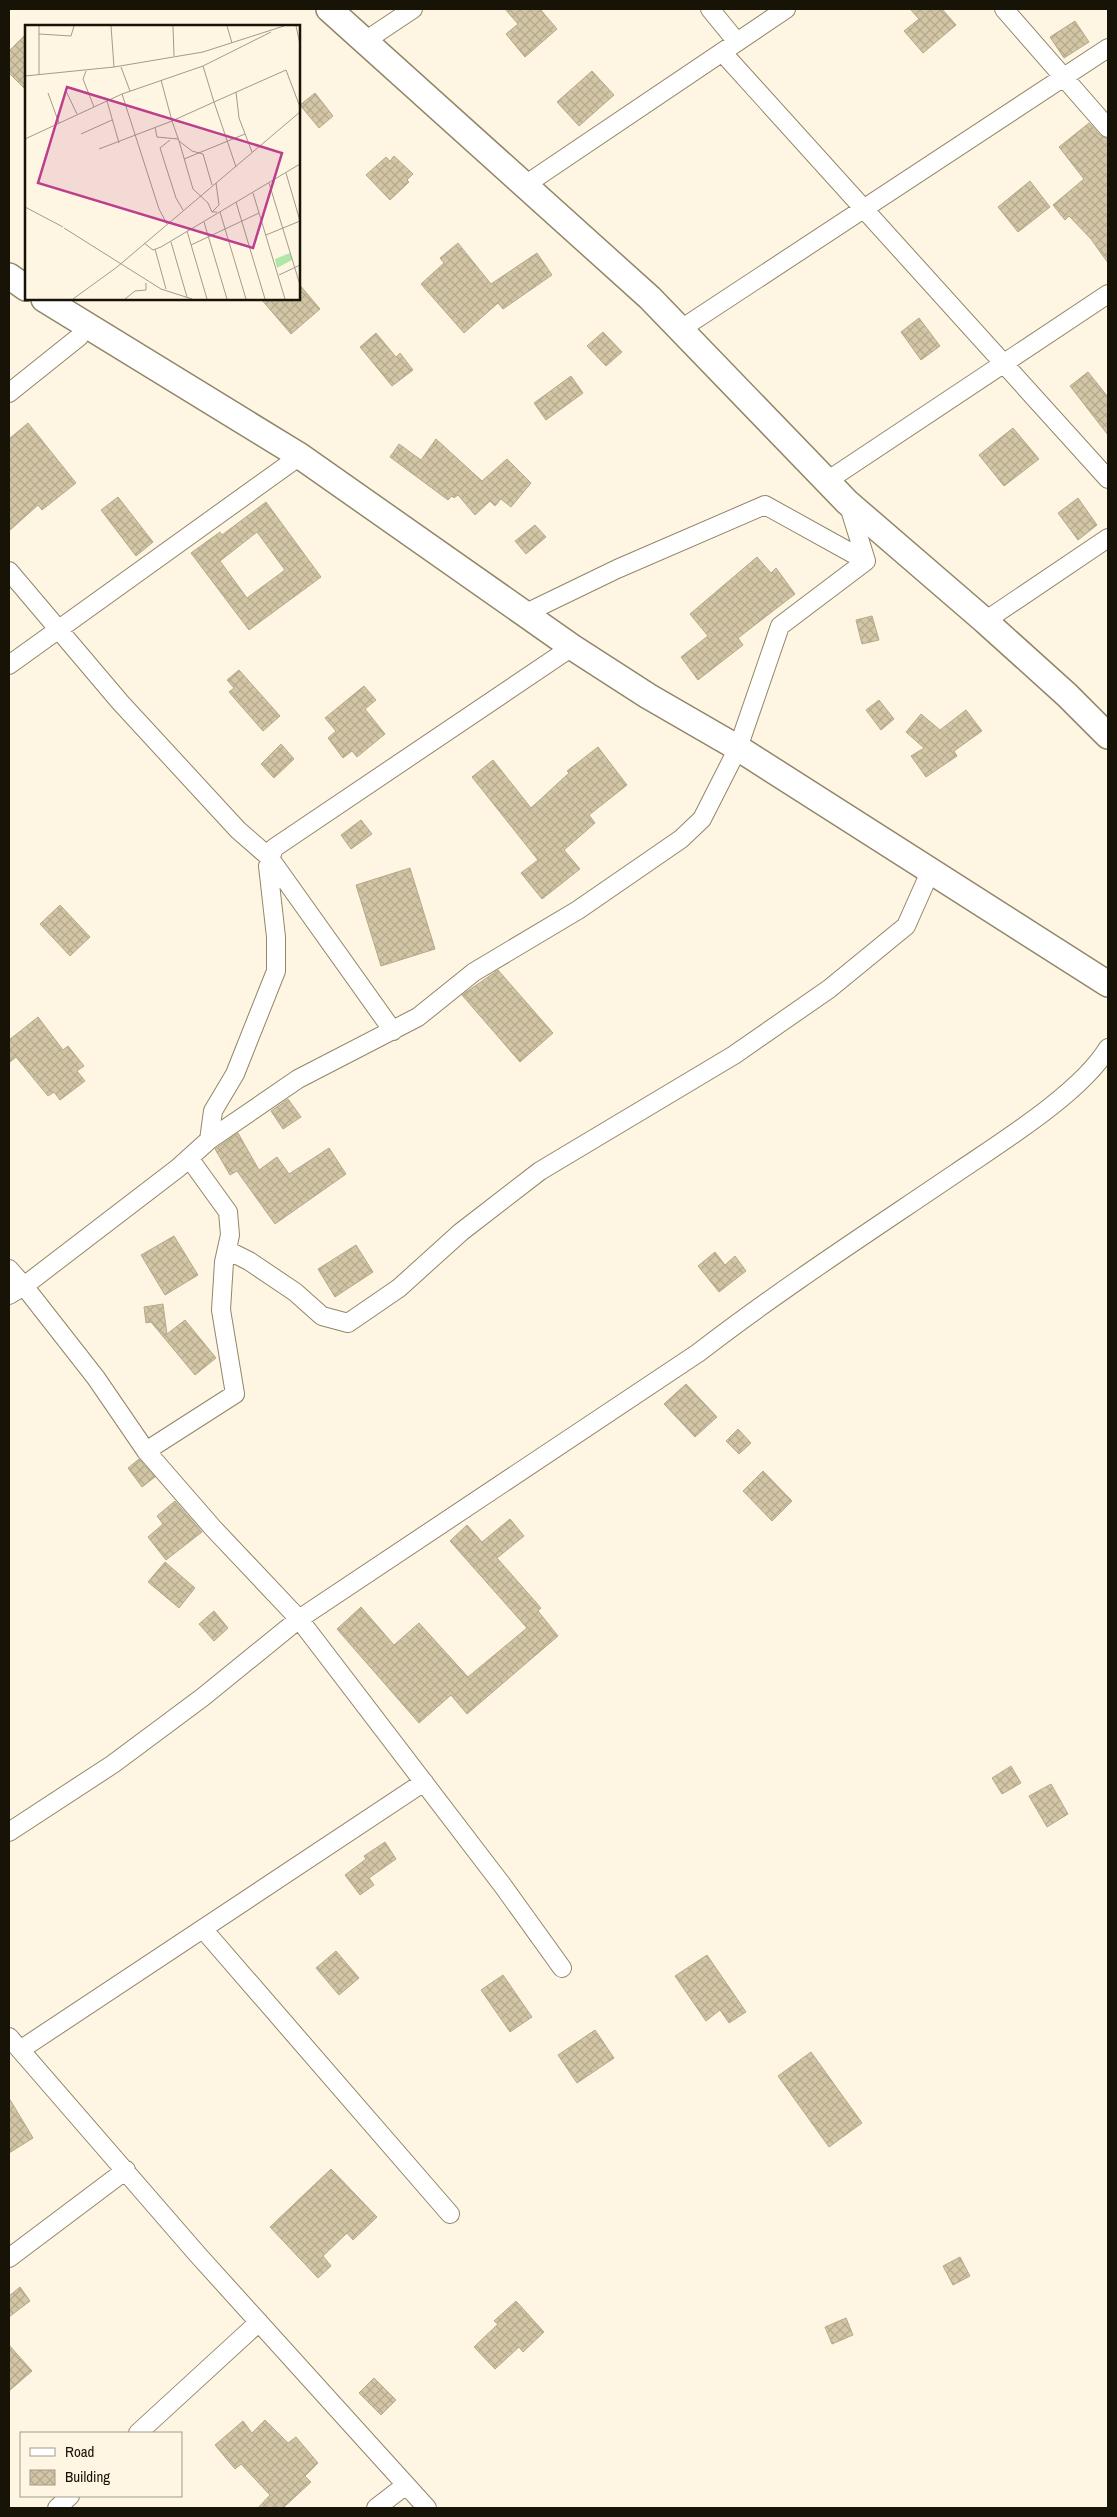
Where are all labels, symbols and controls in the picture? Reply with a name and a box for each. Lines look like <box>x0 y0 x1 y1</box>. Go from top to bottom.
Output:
inset map <box>25 25 300 300</box>
legend <box>20 2432 182 2497</box>
text: Road <box>65 2441 94 2462</box>
text: Building <box>65 2466 110 2487</box>

